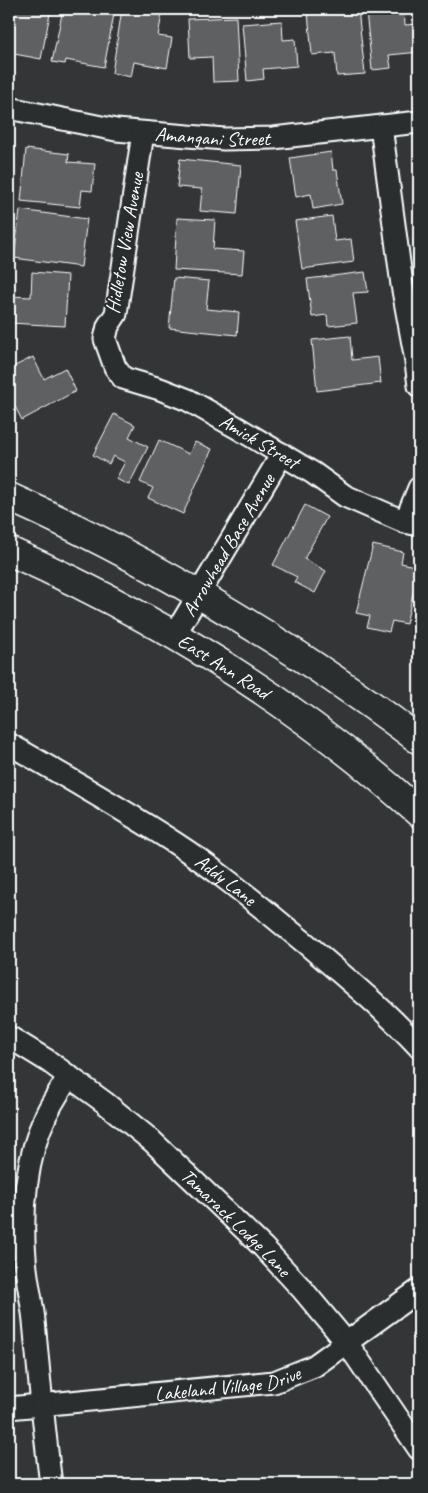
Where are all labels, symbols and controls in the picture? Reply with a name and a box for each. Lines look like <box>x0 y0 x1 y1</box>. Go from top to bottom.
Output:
street label: Amangani Street <box>154 121 272 152</box>
street label: Hidletow View Avenue <box>100 169 149 316</box>
street label: Amick Street <box>215 408 306 476</box>
street label: Arrowhead Base Avenue <box>177 468 281 621</box>
street label: East Ann Road <box>173 628 277 707</box>
street label: Addy Lane <box>190 849 262 912</box>
street label: Tamarack Lodge Lane <box>175 1163 297 1283</box>
street label: Lakeland Village Drive <box>154 1360 305 1407</box>

